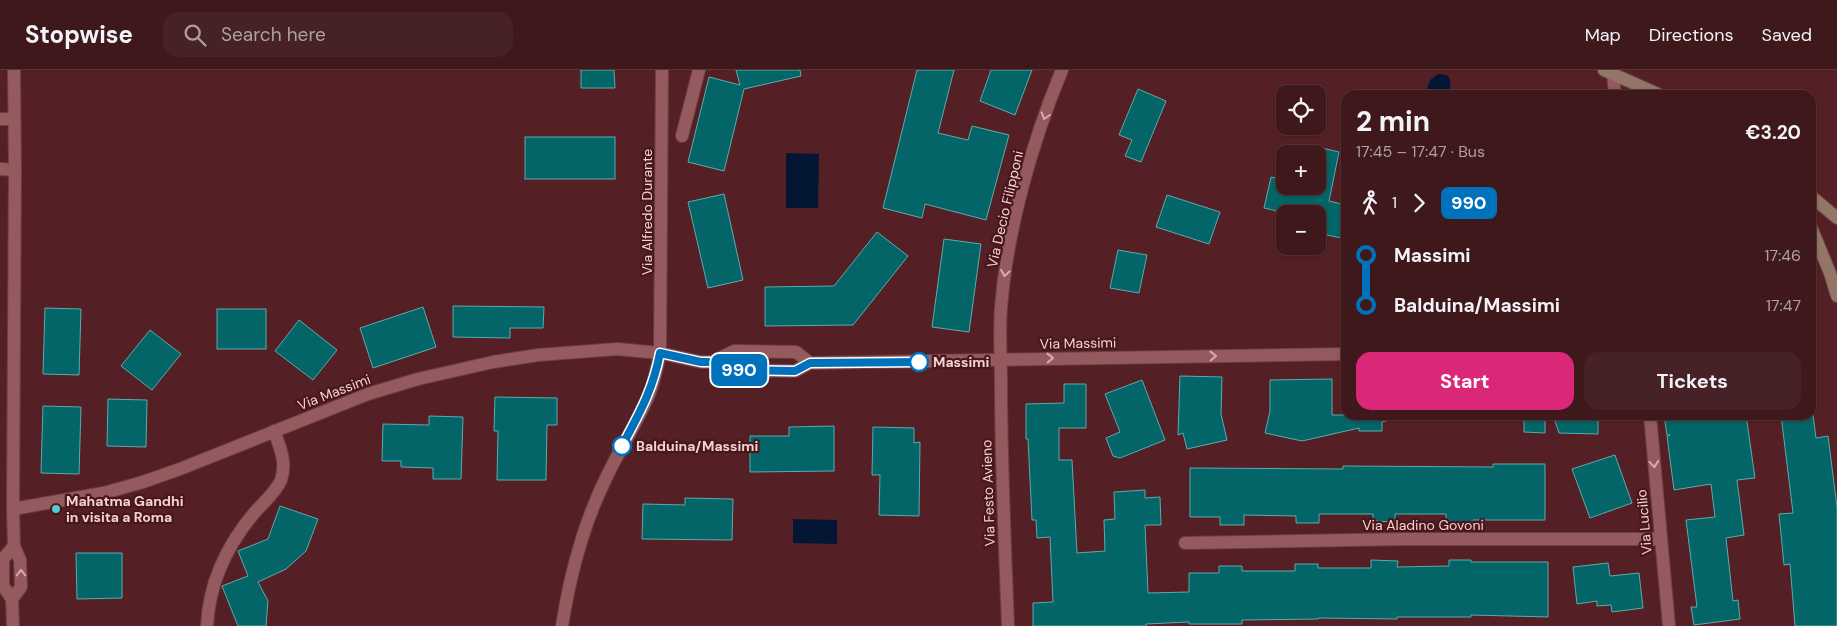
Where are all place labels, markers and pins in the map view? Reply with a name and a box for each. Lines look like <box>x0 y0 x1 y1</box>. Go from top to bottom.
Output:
marker: Massimi <box>909 352 929 372</box>
place label: Massimi <box>933 353 990 371</box>
marker: Balduina/Massimi <box>612 436 632 456</box>
place label: Balduina/Massimi <box>636 437 758 455</box>
place label: Mahatma Gandhi in visita a Roma <box>66 492 184 526</box>
marker: Mahatma Gandhi in visita a Roma <box>50 503 62 515</box>

